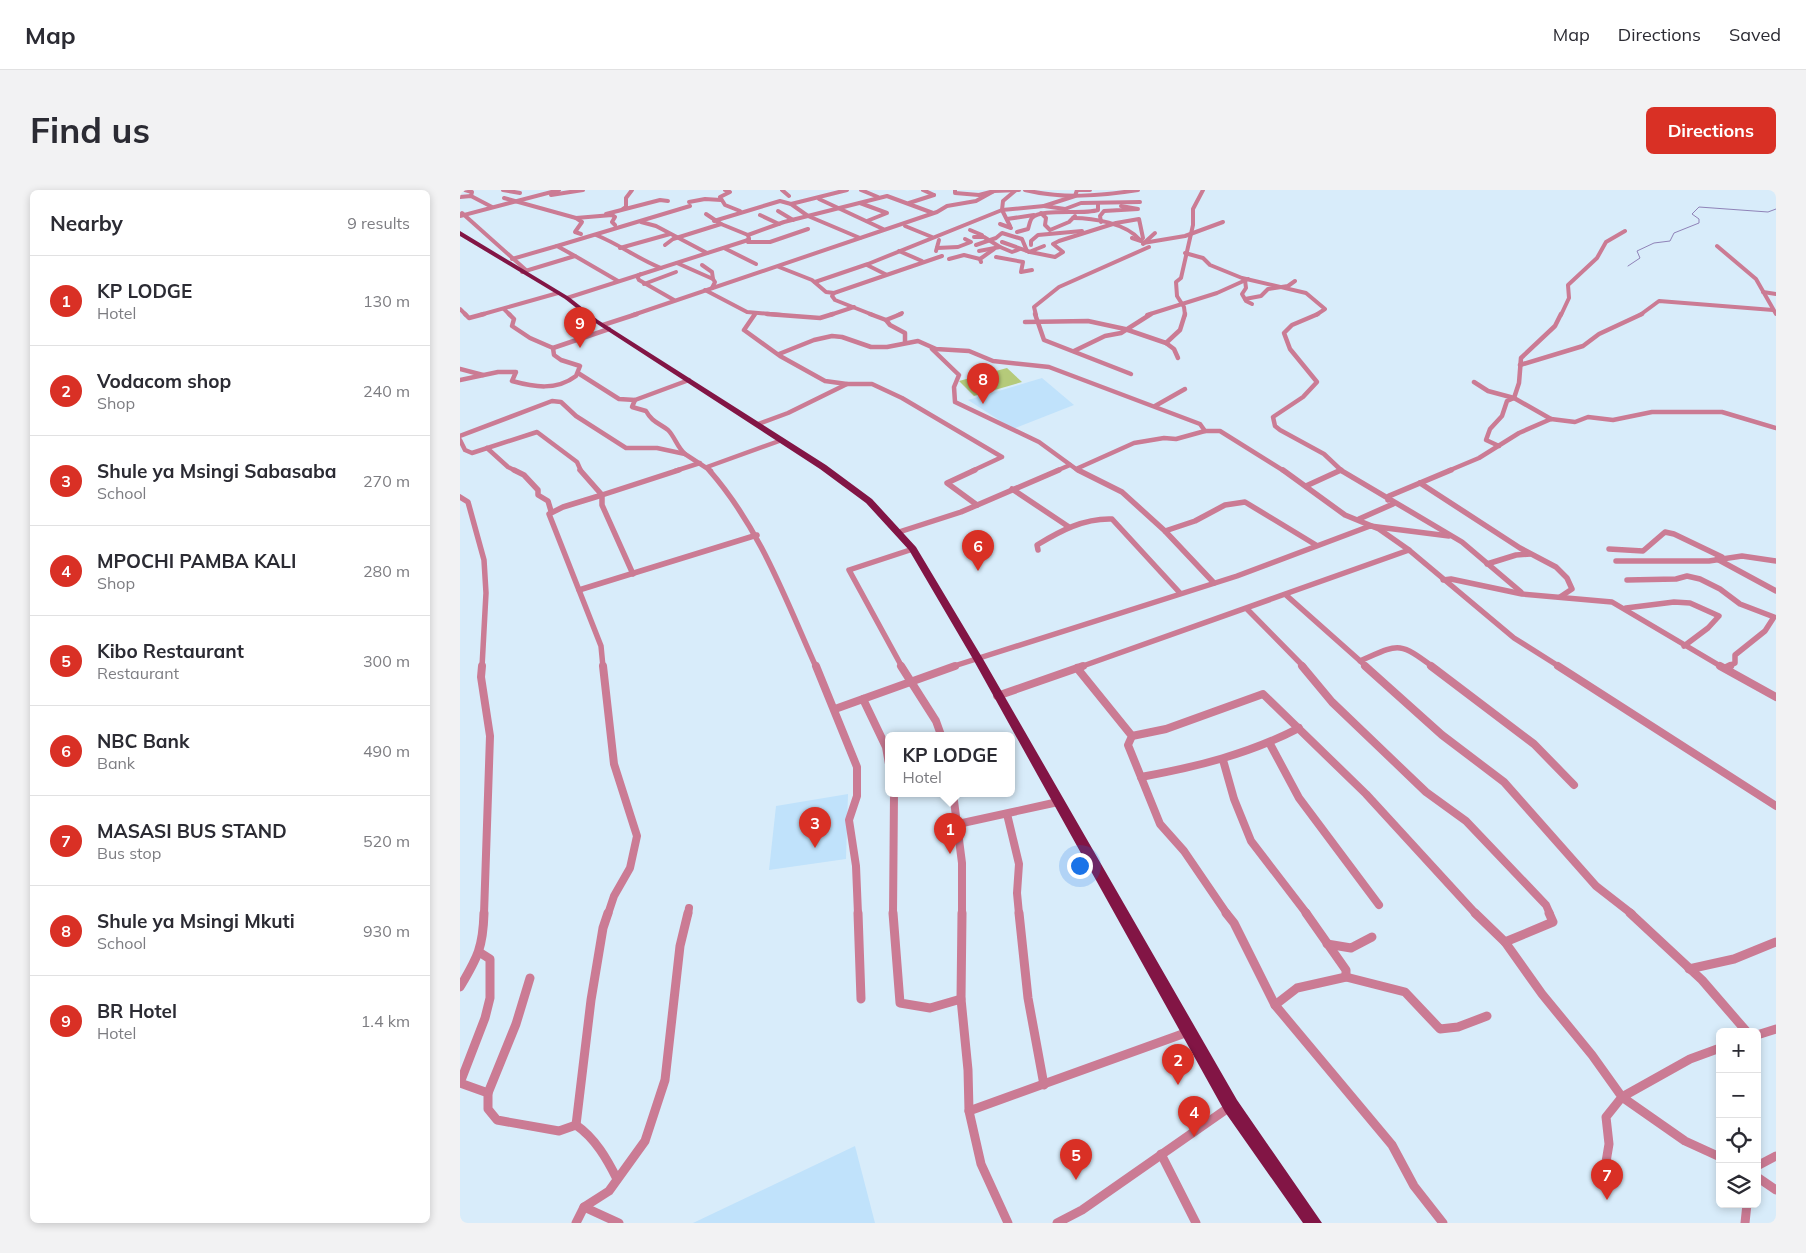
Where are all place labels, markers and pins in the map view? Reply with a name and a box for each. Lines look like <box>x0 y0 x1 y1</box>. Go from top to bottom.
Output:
pin: 9 <box>564 307 596 348</box>
pin: 8 <box>967 363 999 404</box>
pin: 6 <box>962 530 994 571</box>
pin: 3 <box>799 807 831 848</box>
pin: 1 <box>934 813 966 854</box>
pin: 2 <box>1162 1044 1194 1085</box>
pin: 4 <box>1178 1096 1210 1137</box>
pin: 5 <box>1060 1139 1092 1180</box>
pin: 7 <box>1591 1159 1623 1200</box>

